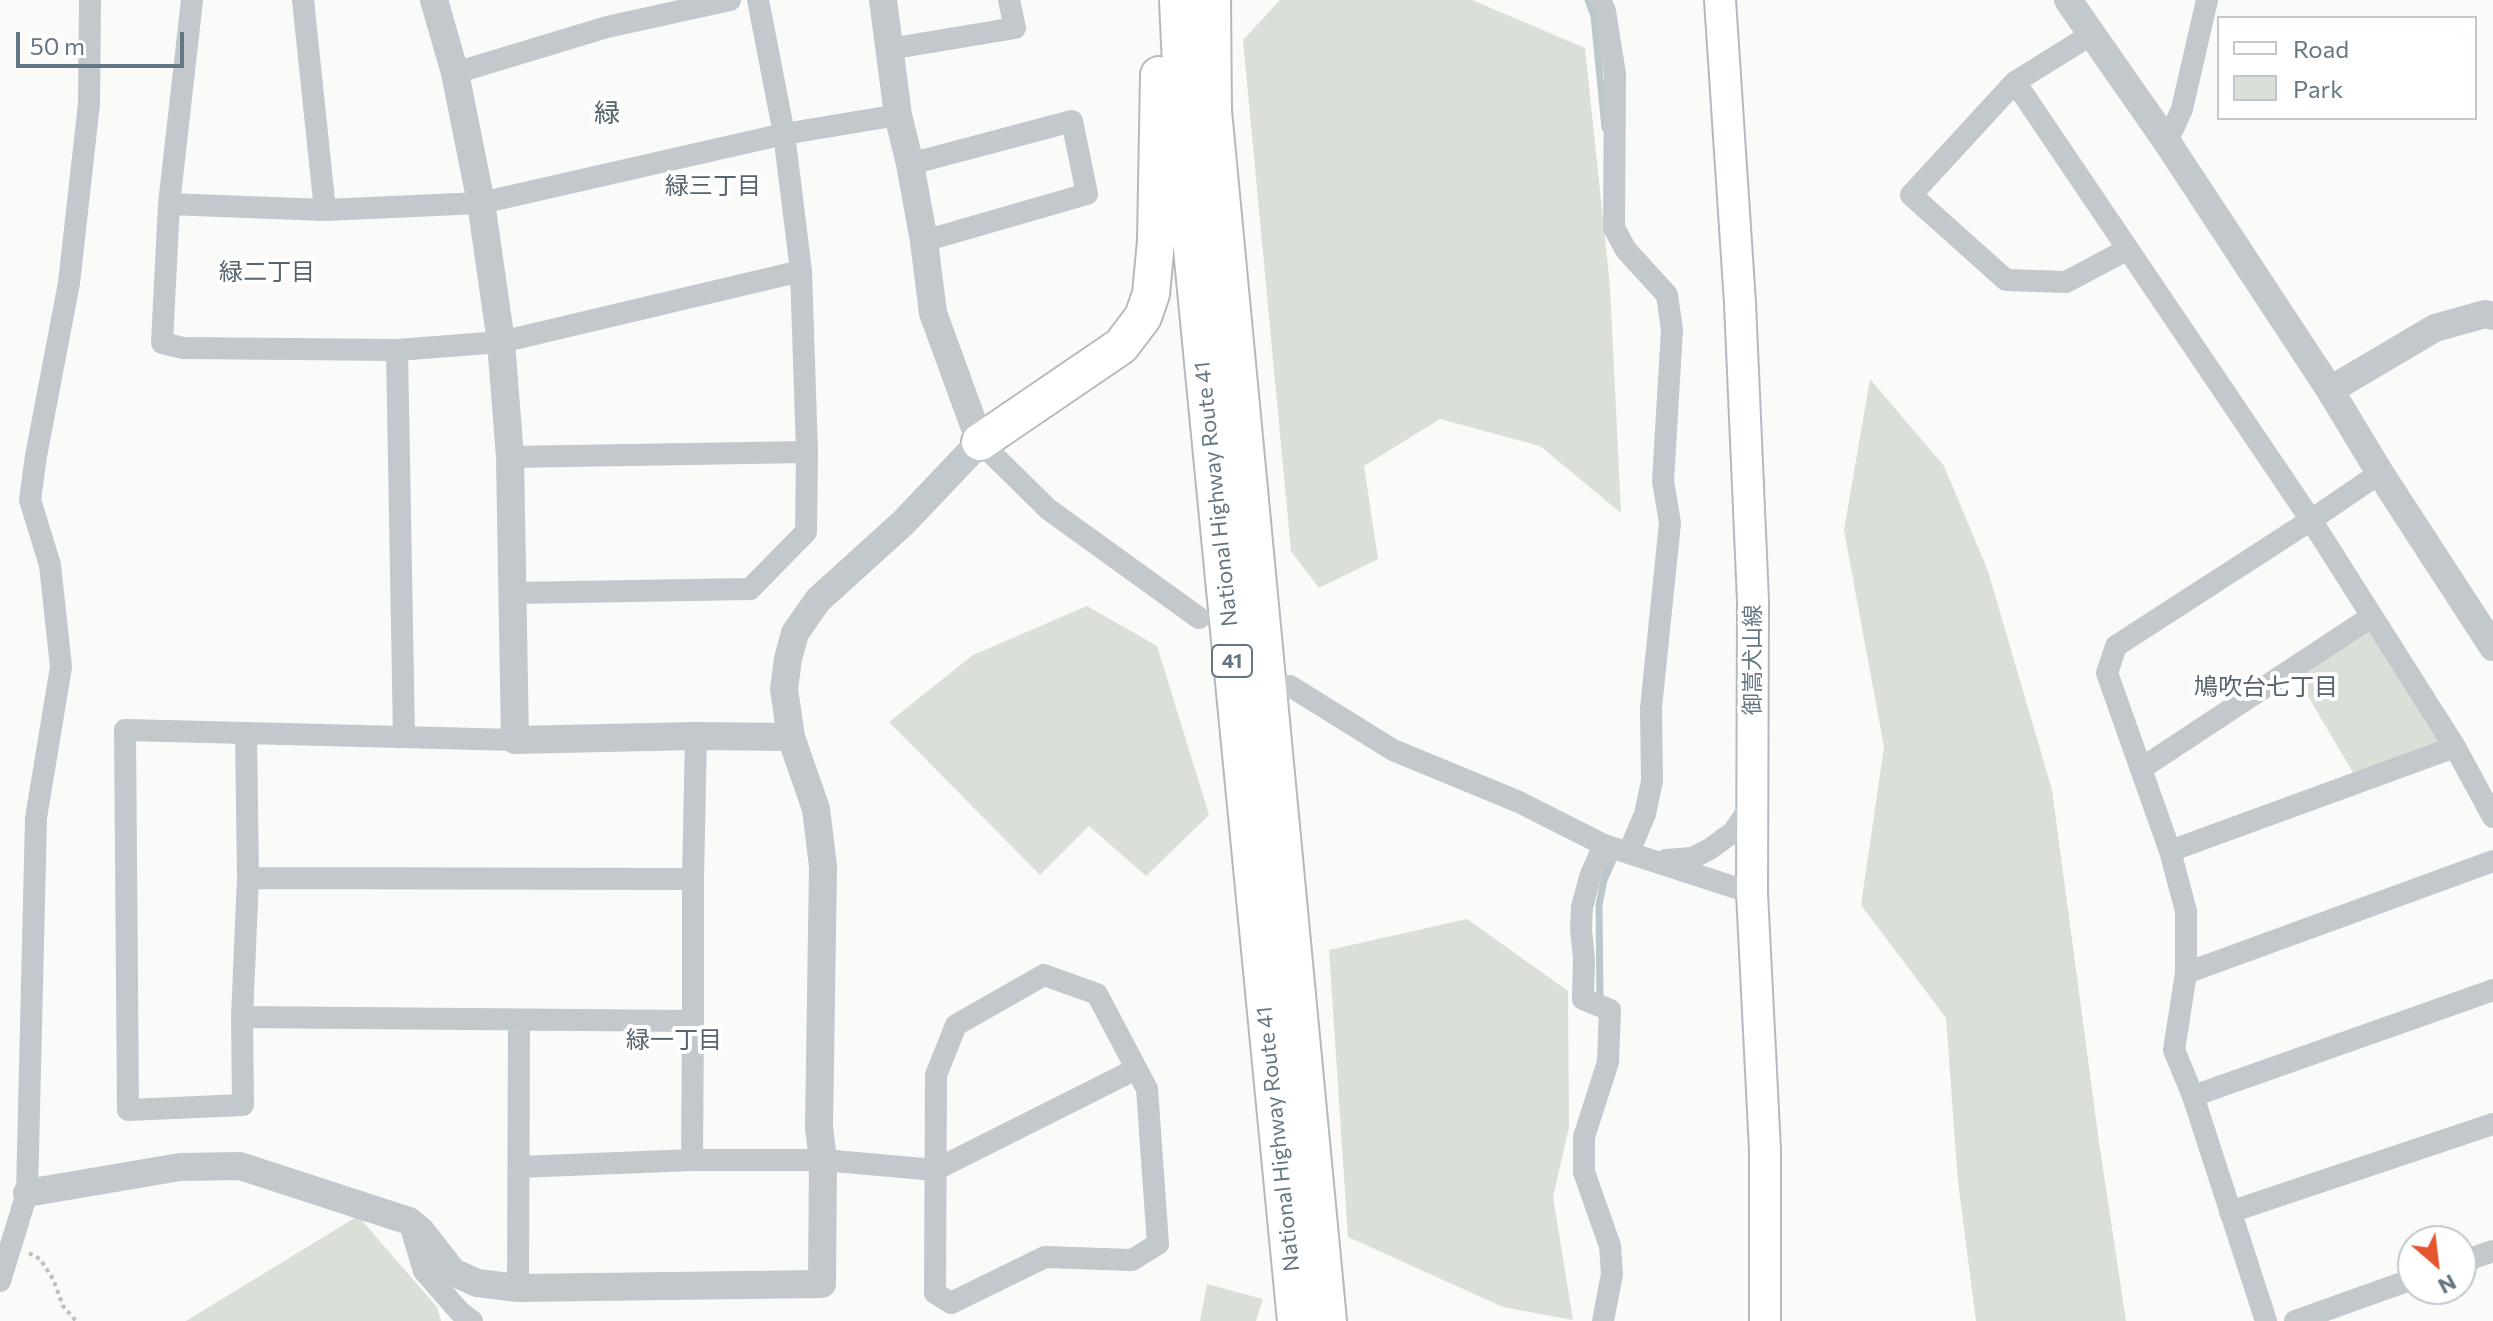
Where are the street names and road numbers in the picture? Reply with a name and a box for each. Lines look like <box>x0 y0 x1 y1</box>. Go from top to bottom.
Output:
street label: National Highway Route 41 <box>1189 360 1243 628</box>
street label: 御嵩犬山線 <box>1740 605 1766 715</box>
road number: 41 <box>1212 645 1252 677</box>
street label: National Highway Route 41 <box>1251 1005 1305 1273</box>

